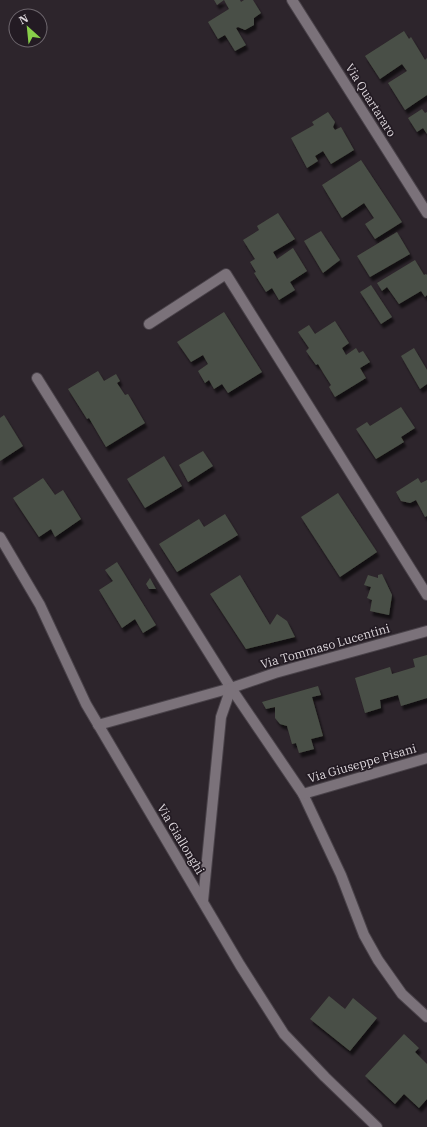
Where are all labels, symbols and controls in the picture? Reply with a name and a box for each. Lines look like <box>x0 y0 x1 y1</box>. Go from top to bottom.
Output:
north arrow <box>8 8 48 48</box>
text: N <box>16 11 31 27</box>
street label: Via Quartararo <box>342 61 400 140</box>
street label: Via Tommaso Lucentini <box>259 620 392 672</box>
street label: Via Giuseppe Pisani <box>306 740 418 786</box>
street label: Via Giallonghi <box>154 801 208 877</box>

